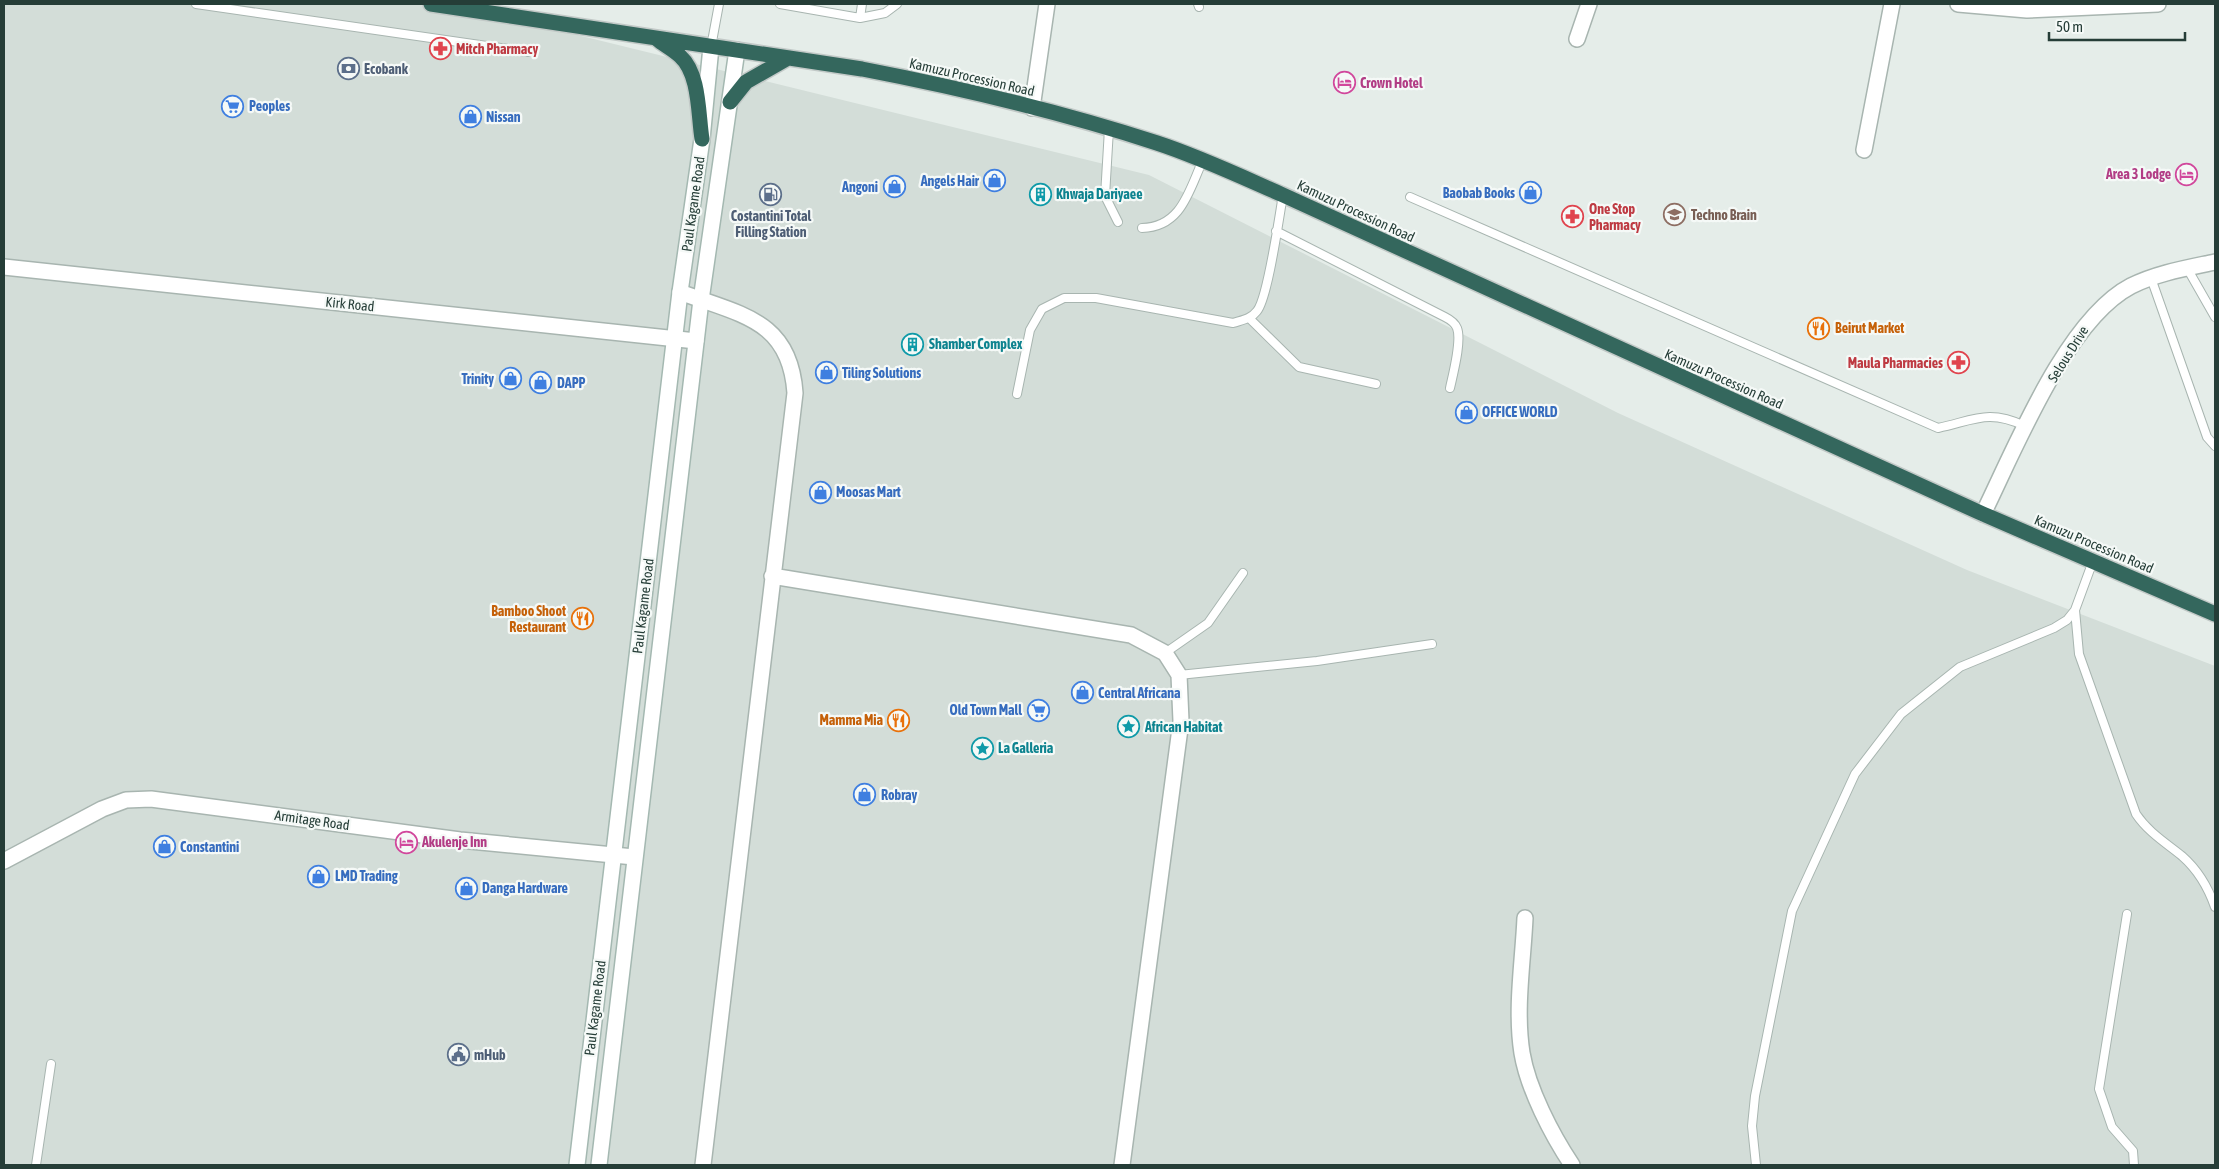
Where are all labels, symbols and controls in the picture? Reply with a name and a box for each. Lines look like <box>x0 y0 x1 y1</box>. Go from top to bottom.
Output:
scale bar <box>2049 10 2185 42</box>
text: 50 m <box>2056 18 2083 35</box>
pharmacy icon: Mitch Pharmacy <box>428 37 452 61</box>
place label: Mitch Pharmacy <box>456 41 538 57</box>
street label: Kamuzu Procession Road <box>908 55 1036 99</box>
bank icon: Ecobank <box>336 57 360 81</box>
place label: Ecobank <box>364 61 409 77</box>
hotel icon: Crown Hotel <box>1332 71 1356 95</box>
place label: Crown Hotel <box>1360 75 1423 91</box>
supermarket icon: Peoples <box>221 94 245 118</box>
place label: Peoples <box>249 98 290 114</box>
shop icon: Nissan <box>458 105 482 129</box>
place label: Nissan <box>486 109 521 125</box>
street label: Paul Kagame Road <box>678 155 708 253</box>
hotel icon: Area 3 Lodge <box>2175 162 2199 186</box>
place label: Area 3 Lodge <box>2105 166 2171 182</box>
shop icon: Angels Hair <box>983 169 1007 193</box>
place label: Angels Hair <box>920 173 980 189</box>
shop icon: Angoni <box>882 175 906 199</box>
street label: Kamuzu Procession Road <box>1295 177 1417 245</box>
place label: Angoni <box>841 179 878 195</box>
shop icon: Baobab Books <box>1519 181 1543 205</box>
fuel station icon: Costantini Total Filling Station <box>759 182 783 206</box>
building icon: Khwaja Dariyaee <box>1028 182 1052 206</box>
place label: Baobab Books <box>1443 185 1515 201</box>
place label: Khwaja Dariyaee <box>1056 186 1143 202</box>
place label: One Stop Pharmacy <box>1589 201 1641 233</box>
school or university icon: Techno Brain <box>1663 203 1687 227</box>
pharmacy icon: One Stop Pharmacy <box>1561 205 1585 229</box>
place label: Techno Brain <box>1691 207 1757 223</box>
place label: Costantini Total Filling Station <box>731 208 812 240</box>
street label: Kirk Road <box>325 293 375 315</box>
restaurant icon: Beirut Market <box>1807 316 1831 340</box>
place label: Beirut Market <box>1835 320 1904 336</box>
street label: Selous Drive <box>2044 323 2092 385</box>
building icon: Shamber Complex <box>901 332 925 356</box>
place label: Shamber Complex <box>929 336 1023 352</box>
street label: Kamuzu Procession Road <box>1662 346 1786 412</box>
pharmacy icon: Maula Pharmacies <box>1947 351 1971 375</box>
place label: Maula Pharmacies <box>1848 355 1943 371</box>
shop icon: Tiling Solutions <box>814 361 838 385</box>
place label: Tiling Solutions <box>842 365 921 381</box>
shop icon: Trinity <box>498 367 522 391</box>
place label: Trinity <box>462 371 494 387</box>
shop icon: DAPP <box>529 371 553 395</box>
place label: DAPP <box>557 375 586 391</box>
shop icon: OFFICE WORLD <box>1454 400 1478 424</box>
place label: OFFICE WORLD <box>1482 404 1558 420</box>
shop icon: Moosas Mart <box>808 480 832 504</box>
place label: Moosas Mart <box>836 484 901 500</box>
street label: Kamuzu Procession Road <box>2032 512 2156 576</box>
street label: Paul Kagame Road <box>629 557 657 655</box>
place label: Bamboo Shoot Restaurant <box>491 603 566 635</box>
restaurant icon: Bamboo Shoot Restaurant <box>570 607 594 631</box>
shop icon: Central Africana <box>1070 681 1094 705</box>
place label: Central Africana <box>1098 685 1181 701</box>
supermarket icon: Old Town Mall <box>1026 698 1050 722</box>
place label: Old Town Mall <box>950 702 1022 718</box>
restaurant icon: Mamma Mia <box>887 708 911 732</box>
place label: Mamma Mia <box>819 712 883 728</box>
place icon: African Habitat <box>1117 715 1141 739</box>
place label: African Habitat <box>1144 719 1223 735</box>
place icon: La Galleria <box>970 736 994 760</box>
place label: La Galleria <box>998 740 1054 756</box>
shop icon: Robray <box>853 783 877 807</box>
place label: Robray <box>881 787 918 803</box>
street label: Armitage Road <box>273 807 351 833</box>
hotel icon: Akulenje Inn <box>394 830 418 854</box>
place label: Akulenje Inn <box>421 834 487 850</box>
shop icon: Constantini <box>152 835 176 859</box>
place label: Constantini <box>180 839 239 855</box>
shop icon: LMD Trading <box>307 864 331 888</box>
place label: LMD Trading <box>335 868 399 884</box>
shop icon: Danga Hardware <box>454 876 478 900</box>
place label: Danga Hardware <box>482 880 568 896</box>
street label: Paul Kagame Road <box>581 959 609 1057</box>
public building icon: mHub <box>446 1043 470 1067</box>
place label: mHub <box>474 1047 506 1063</box>

